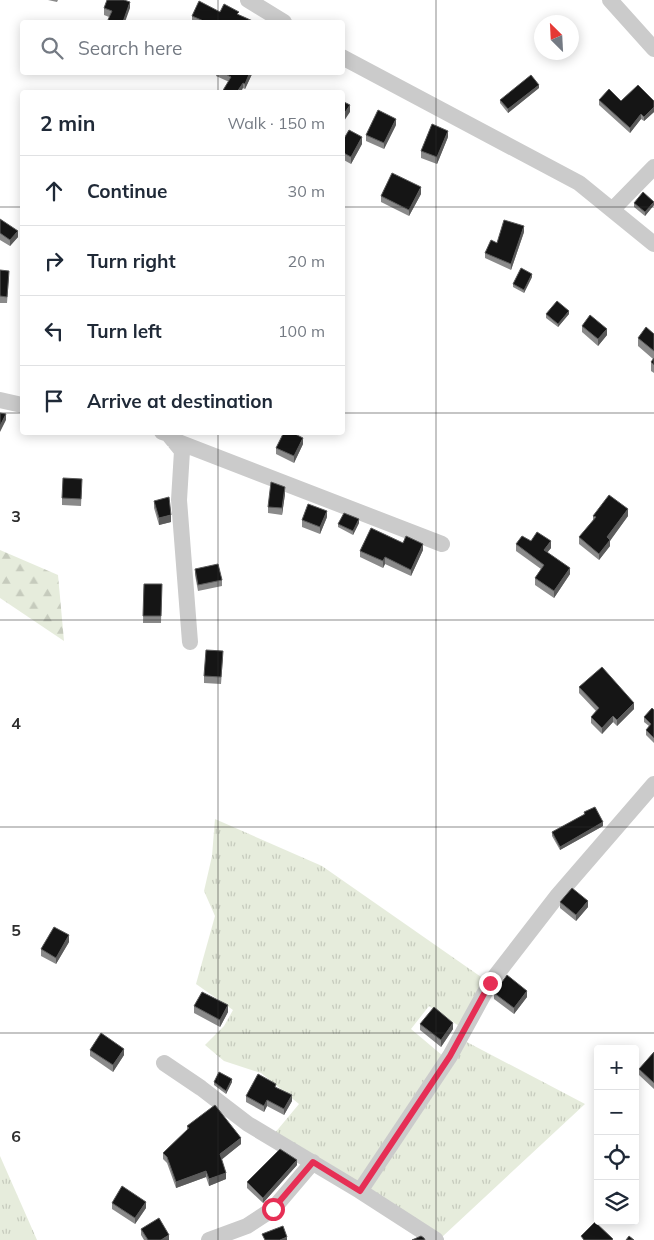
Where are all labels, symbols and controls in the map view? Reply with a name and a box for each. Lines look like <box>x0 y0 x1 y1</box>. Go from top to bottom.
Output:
north arrow <box>534 15 579 60</box>
search box <box>20 20 345 75</box>
icon: search <box>38 34 66 62</box>
text: Search here <box>78 36 182 60</box>
text: 2 min <box>40 110 95 136</box>
text: Walk · 150 m <box>227 113 325 133</box>
icon: ahead <box>40 177 68 205</box>
text: Continue <box>87 179 167 203</box>
text: 30 m <box>288 181 325 201</box>
icon: right <box>40 247 68 275</box>
text: Turn right <box>87 249 176 273</box>
text: 20 m <box>288 251 325 271</box>
icon: left <box>40 317 68 345</box>
text: Turn left <box>87 319 162 343</box>
text: 100 m <box>278 321 325 341</box>
icon: arrive <box>40 387 68 415</box>
text: Arrive at destination <box>87 389 273 413</box>
text: 3 <box>11 506 21 526</box>
text: 4 <box>11 713 21 733</box>
text: 5 <box>11 920 21 940</box>
route end <box>479 972 502 995</box>
map controls <box>594 1045 639 1225</box>
button: + <box>594 1045 639 1090</box>
button: − <box>594 1090 639 1135</box>
text: 6 <box>11 1126 21 1146</box>
button: locate <box>594 1135 639 1180</box>
button: layers <box>594 1180 639 1225</box>
route start <box>262 1198 285 1221</box>

